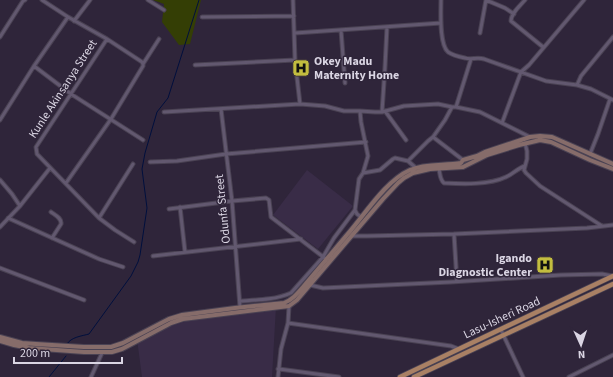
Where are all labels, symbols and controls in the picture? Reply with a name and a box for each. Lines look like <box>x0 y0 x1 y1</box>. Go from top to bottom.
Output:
street label: Kunle Akinsanya Street <box>25 36 101 142</box>
place label: Okey Madu Maternity Home <box>314 53 399 84</box>
hospital icon: Okey Madu Maternity Home <box>291 58 311 78</box>
street label: Odunfa Street <box>211 174 235 244</box>
place label: Igando Diagnostic Center <box>438 250 532 281</box>
hospital icon: Igando Diagnostic Center <box>535 255 555 275</box>
street label: Lasu-Isheri Road <box>461 293 543 343</box>
north arrow <box>561 325 601 365</box>
scale bar <box>14 339 122 365</box>
text: 200 m <box>20 345 50 362</box>
text: N <box>577 347 586 362</box>

